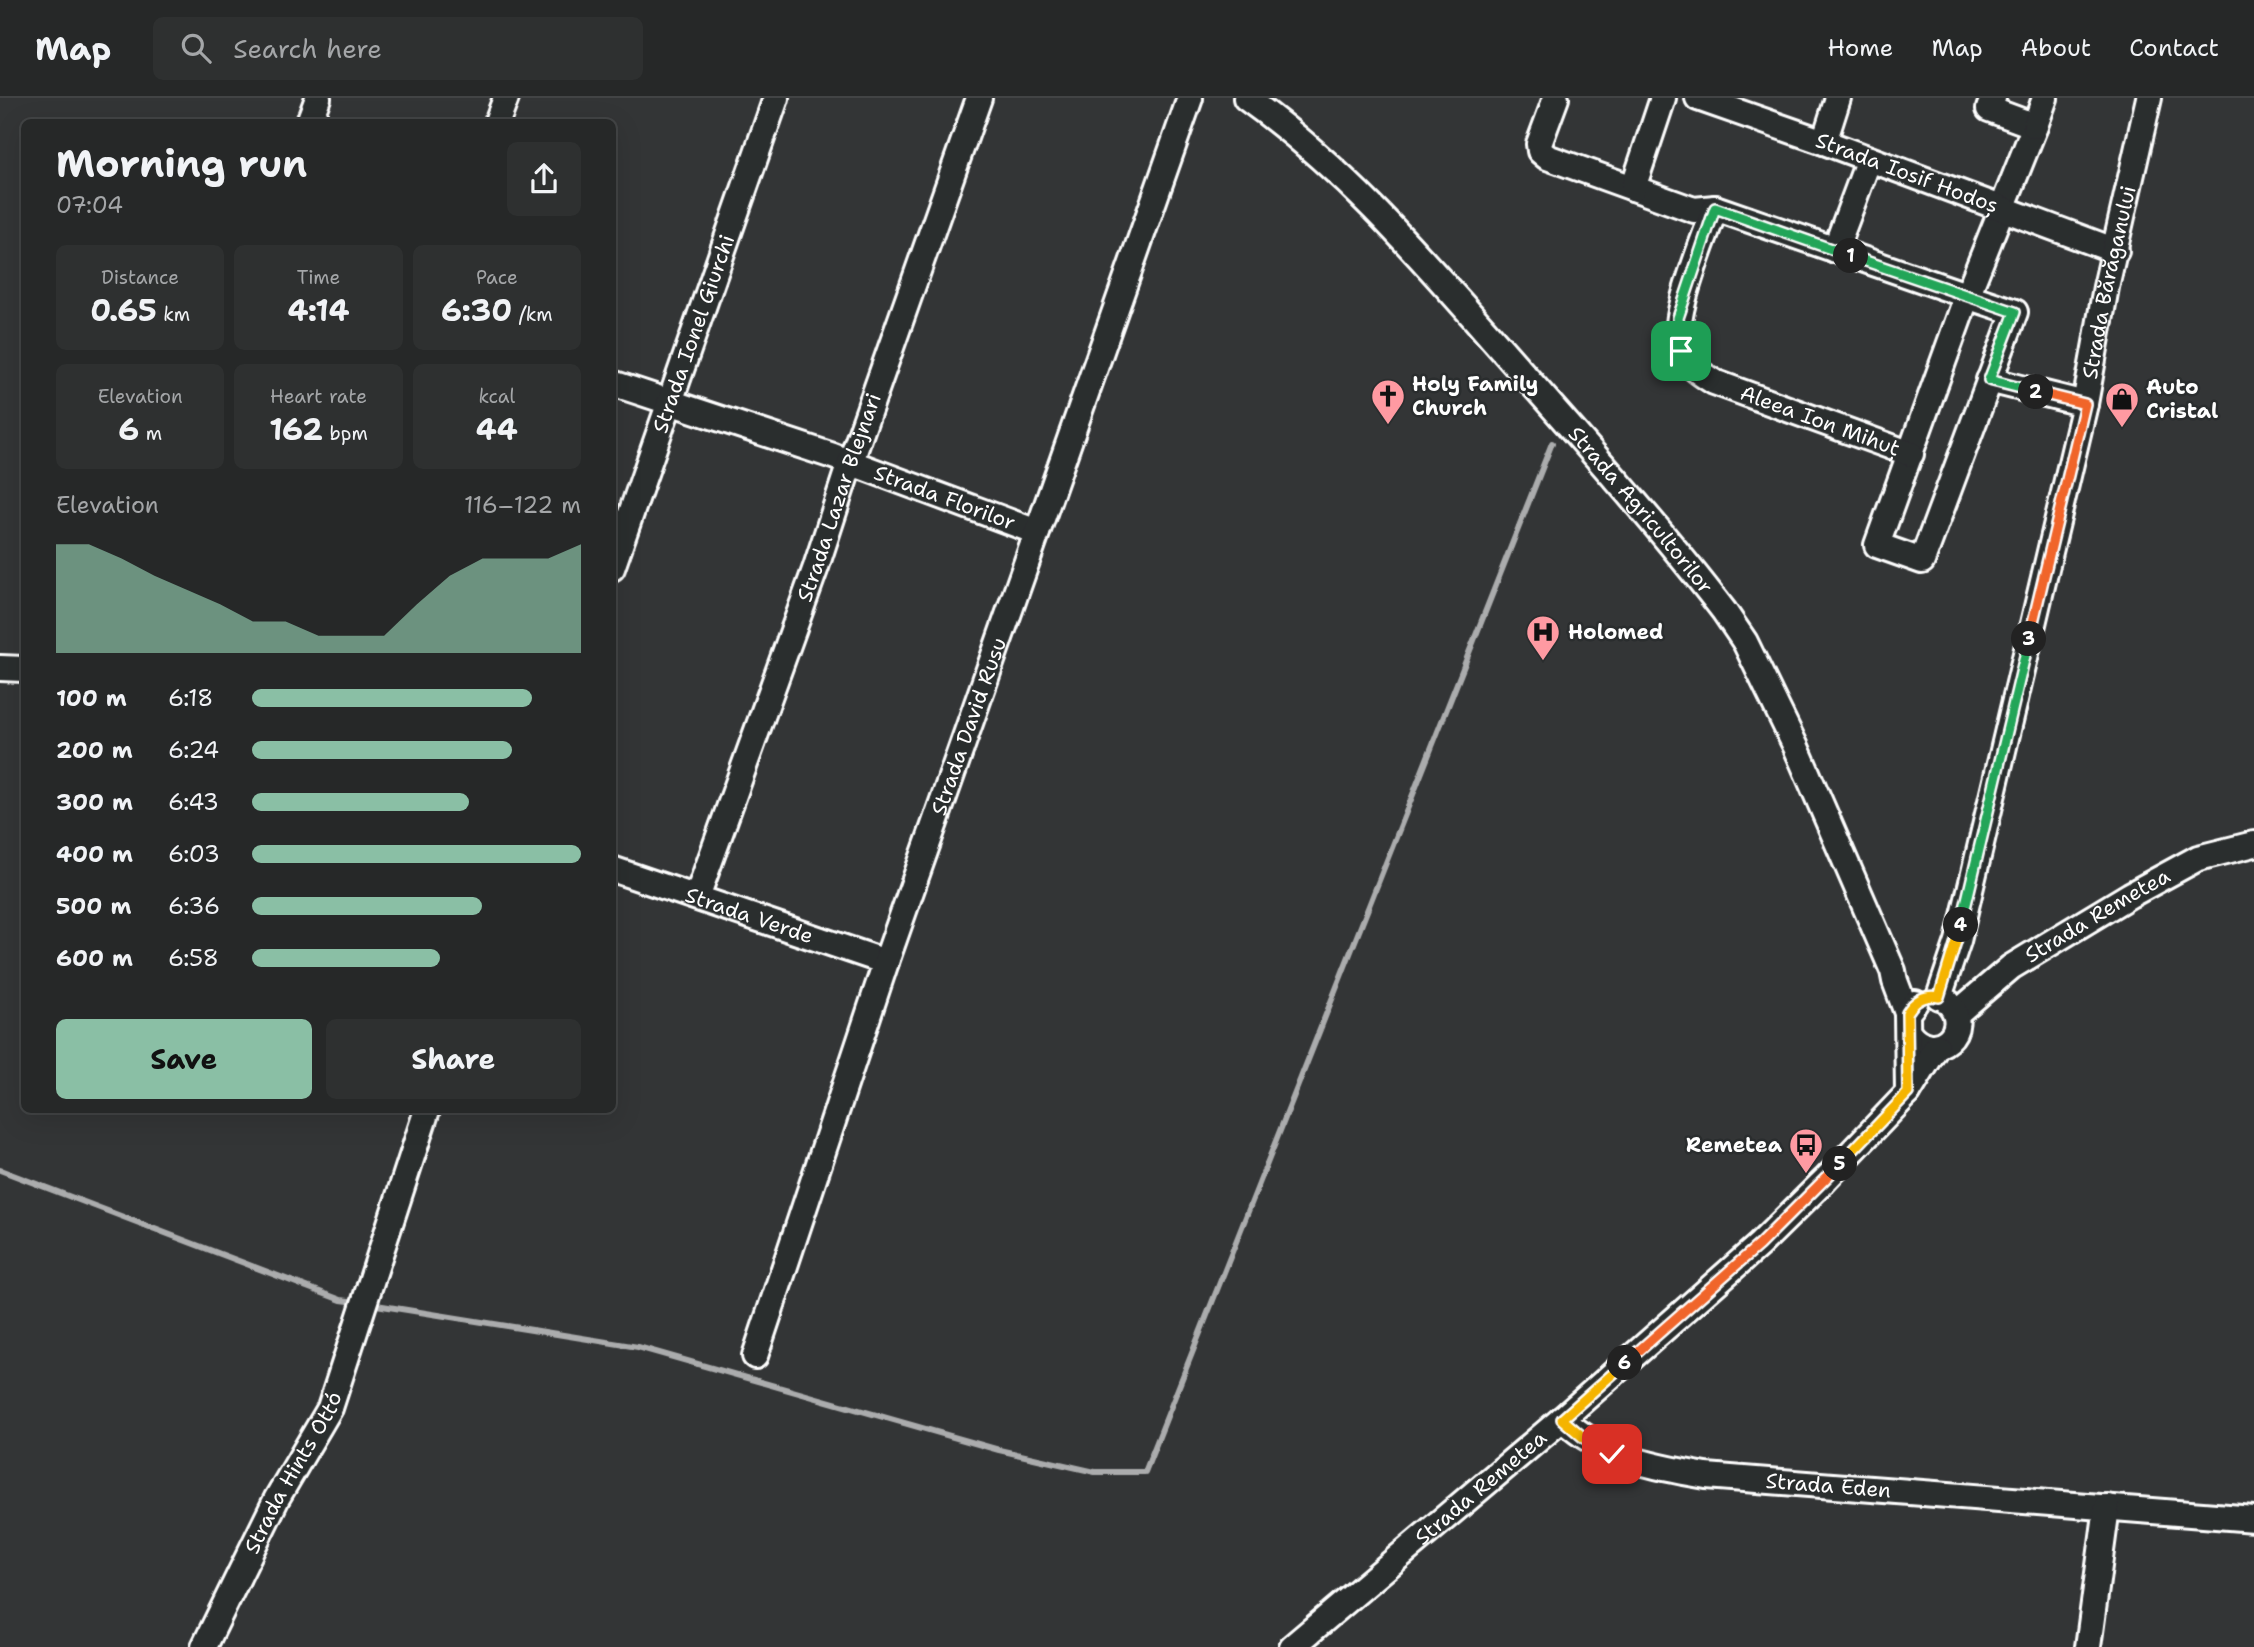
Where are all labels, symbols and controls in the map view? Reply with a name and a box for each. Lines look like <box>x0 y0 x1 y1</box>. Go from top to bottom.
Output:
search box <box>153 17 643 80</box>
text: Map <box>35 26 111 71</box>
icon: search <box>177 29 215 67</box>
text: Search here <box>233 31 382 66</box>
text: Home <box>1827 32 1893 64</box>
text: Map <box>1931 32 1983 64</box>
text: About <box>2021 32 2091 64</box>
text: Contact <box>2129 32 2219 64</box>
street label: Strada Iosif Hodoș <box>1812 126 2002 221</box>
text: Morning run <box>56 138 307 189</box>
button: share <box>507 142 581 216</box>
street label: Strada Bărăganului <box>2076 183 2143 381</box>
text: 07:04 <box>56 190 123 220</box>
street label: Strada Ionel Giurchi <box>646 231 741 437</box>
pin: 1 <box>1834 238 1868 274</box>
text: 1 <box>1846 243 1855 268</box>
text: Distance <box>101 265 179 290</box>
text: Time <box>297 265 340 290</box>
text: Pace <box>476 265 518 290</box>
text: 0.65 <box>90 290 157 331</box>
text: 4:14 <box>288 290 349 331</box>
text: 6:30 <box>441 290 512 331</box>
text: km <box>157 302 190 327</box>
text: /km <box>512 302 553 327</box>
pin <box>1651 321 1711 381</box>
icon: arrive <box>1662 332 1700 370</box>
place label: Holy Family Church <box>1412 370 1538 422</box>
place label: Auto Cristal <box>2146 373 2218 425</box>
pin: 2 <box>2018 374 2054 410</box>
church icon: Holy Family Church <box>1369 377 1407 426</box>
street label: Aleea Ion Mihuț <box>1736 379 1904 463</box>
text: 2 <box>2029 379 2042 404</box>
shop icon: Auto Cristal <box>2103 380 2141 429</box>
text: Elevation <box>98 384 183 409</box>
text: Heart rate <box>270 384 367 409</box>
text: kcal <box>478 384 515 409</box>
street label: Strada Lazar Blejnari <box>791 389 888 606</box>
text: 6 <box>118 409 139 450</box>
text: 162 <box>269 409 323 450</box>
text: 44 <box>476 409 518 450</box>
street label: Strada Agricultorilor <box>1562 420 1720 600</box>
text: m <box>139 421 162 446</box>
text: bpm <box>323 421 368 446</box>
street label: Strada Florilor <box>870 459 1019 537</box>
text: Elevation <box>56 490 159 520</box>
text: 116–122 m <box>464 490 581 520</box>
hospital icon: Holomed <box>1524 613 1562 662</box>
place label: Holomed <box>1568 618 1663 646</box>
pin: 3 <box>2011 622 2046 656</box>
text: 3 <box>2022 626 2035 651</box>
street label: Strada David Rusu <box>925 634 1013 819</box>
text: 100 m <box>56 683 127 713</box>
text: 6:18 <box>168 683 213 713</box>
text: 200 m <box>56 735 133 765</box>
text: 6:24 <box>168 735 219 765</box>
text: 300 m <box>56 787 133 817</box>
text: 6:43 <box>168 787 219 817</box>
text: 400 m <box>56 839 133 869</box>
text: 6:03 <box>168 839 220 869</box>
street label: Strada Remetea <box>2020 862 2175 969</box>
street label: Strada Verde <box>682 881 817 950</box>
text: 500 m <box>56 891 131 921</box>
text: 6:36 <box>168 891 220 921</box>
pin: 4 <box>1944 908 1979 942</box>
text: 4 <box>1954 912 1967 937</box>
text: 600 m <box>56 943 133 973</box>
text: 6:58 <box>168 943 219 973</box>
button: Save <box>56 1019 312 1099</box>
button: Share <box>326 1019 581 1099</box>
bus stop icon: Remetea <box>1787 1126 1825 1175</box>
place label: Remetea <box>1686 1131 1783 1159</box>
pin: 5 <box>1822 1146 1857 1182</box>
text: 5 <box>1834 1151 1845 1176</box>
pin: 6 <box>1608 1346 1642 1380</box>
text: 6 <box>1618 1350 1631 1375</box>
street label: Strada Hints Ottó <box>238 1388 348 1558</box>
street label: Strada Remetea <box>1409 1424 1552 1551</box>
pin <box>1582 1424 1642 1484</box>
icon: check <box>1593 1435 1631 1473</box>
street label: Strada Eden <box>1765 1467 1892 1504</box>

